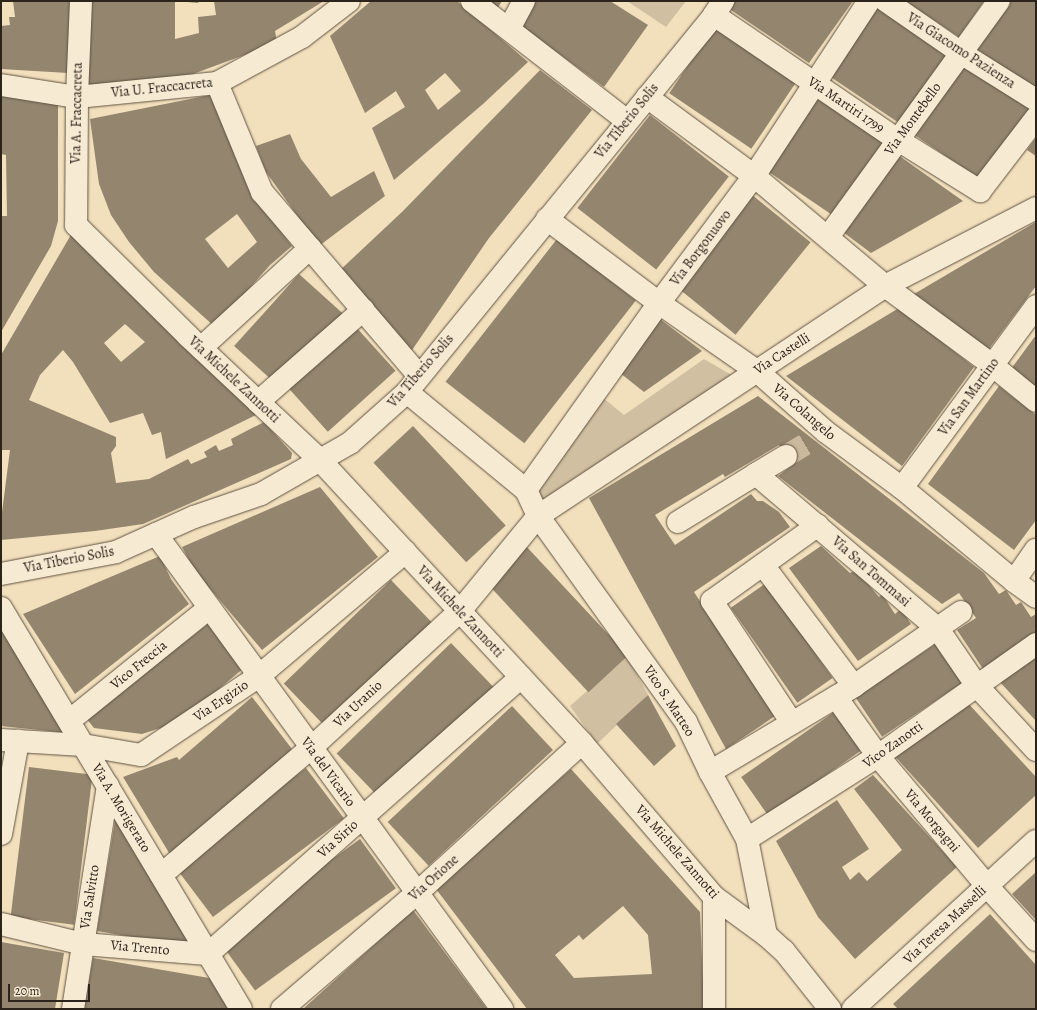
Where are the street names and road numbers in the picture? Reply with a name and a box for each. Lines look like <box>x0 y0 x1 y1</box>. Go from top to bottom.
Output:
street label: Via Giacomo Pazienza <box>904 10 1018 92</box>
street label: Via A. Fraccacreta <box>68 62 86 164</box>
street label: Via Martiri 1799 <box>804 73 888 137</box>
street label: Via U. Fraccacreta <box>110 74 214 102</box>
street label: Via Montebello <box>881 79 945 159</box>
street label: Via Tiberio Solis <box>592 80 662 162</box>
street label: Via Borgonuovo <box>667 207 735 289</box>
street label: Via Castelli <box>751 330 813 378</box>
street label: Via Tiberio Solis <box>385 331 457 411</box>
street label: Via Michele Zannotti <box>185 333 283 427</box>
street label: Via San Martino <box>935 355 1003 439</box>
street label: Via Colangelo <box>769 380 839 444</box>
street label: Via San Tommasi <box>828 533 914 611</box>
street label: Via Tiberio Solis <box>22 543 116 577</box>
street label: Via Michele Zannotti <box>413 563 507 661</box>
street label: Vico Freccia <box>107 637 171 693</box>
street label: Vico S. Matteo <box>640 662 698 740</box>
street label: Via Ergizio <box>190 676 252 726</box>
street label: Via Uranio <box>330 677 386 731</box>
street label: Vico Zanotti <box>860 718 926 772</box>
street label: Via del Vicario <box>297 734 359 810</box>
street label: Via A. Morigerato <box>88 760 154 856</box>
street label: Via Morgagni <box>901 786 963 856</box>
street label: Via Michele Zannotti <box>632 802 722 902</box>
street label: Via Sirio <box>314 816 362 862</box>
street label: Via Orione <box>406 851 462 905</box>
street label: Via Salvitto <box>77 864 103 930</box>
street label: Via Teresa Masselli <box>900 882 990 968</box>
street label: Via Trento <box>110 937 170 959</box>

